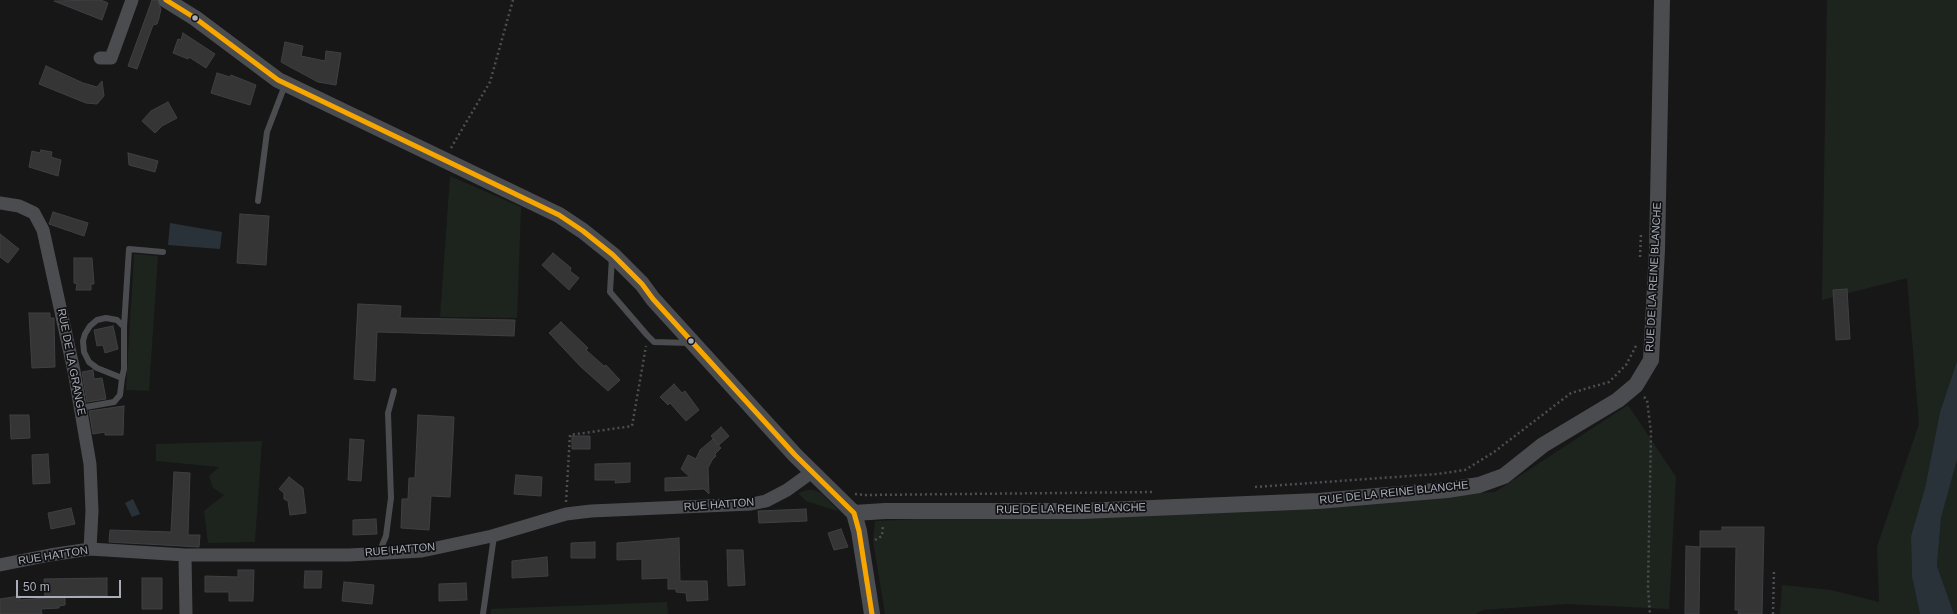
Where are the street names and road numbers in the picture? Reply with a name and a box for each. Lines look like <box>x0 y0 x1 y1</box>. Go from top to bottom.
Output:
street label: RUE DE LA REINE BLANCHE <box>1643 202 1665 352</box>
street label: RUE DE LA GRANGE <box>54 307 88 417</box>
street label: RUE DE LA REINE BLANCHE <box>1319 479 1469 507</box>
street label: RUE HATTON <box>683 496 755 514</box>
street label: RUE DE LA REINE BLANCHE <box>996 501 1146 517</box>
street label: RUE HATTON <box>364 540 436 560</box>
street label: RUE HATTON <box>17 544 89 568</box>

